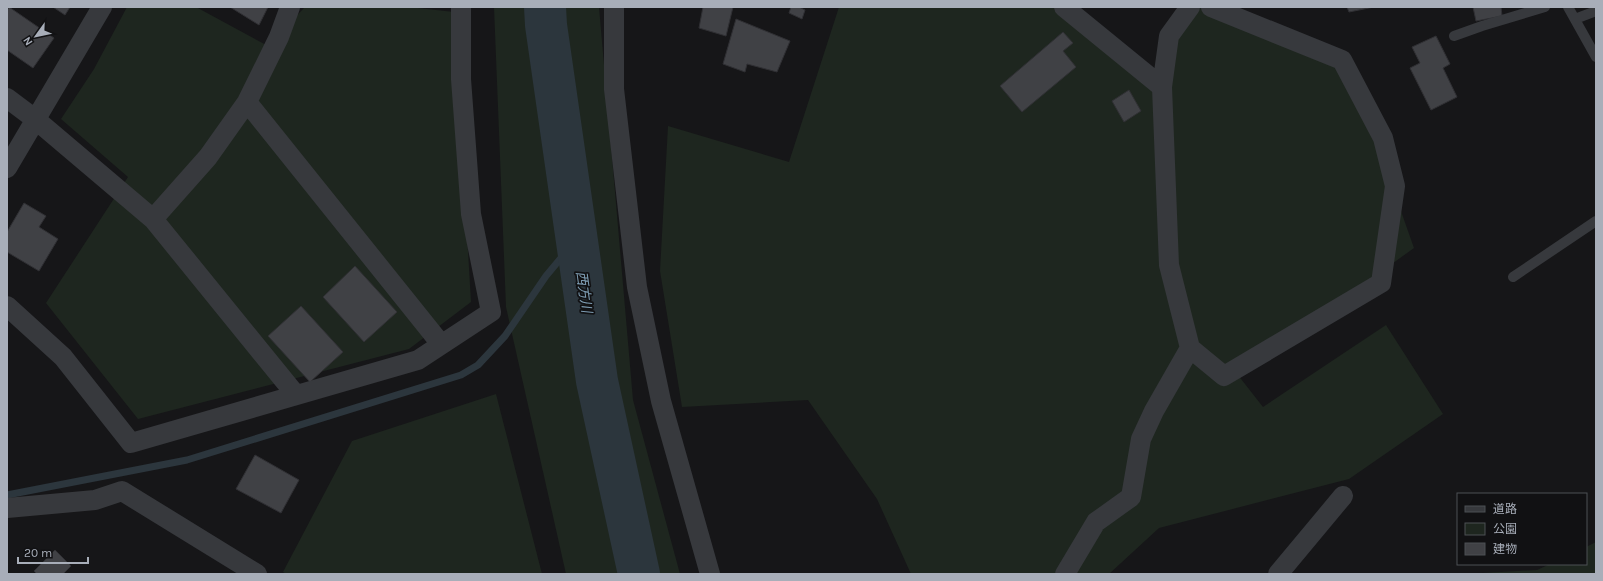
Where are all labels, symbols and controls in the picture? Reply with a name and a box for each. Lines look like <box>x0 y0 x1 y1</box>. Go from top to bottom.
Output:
north arrow <box>16 16 56 56</box>
text: N <box>20 34 36 48</box>
water label: 西方川 <box>573 270 596 316</box>
legend <box>1457 493 1587 565</box>
text: 道路 <box>1493 502 1517 516</box>
text: 公園 <box>1493 522 1517 536</box>
scale bar <box>18 539 88 565</box>
text: 建物 <box>1493 542 1517 556</box>
text: 20 m <box>24 546 52 560</box>

